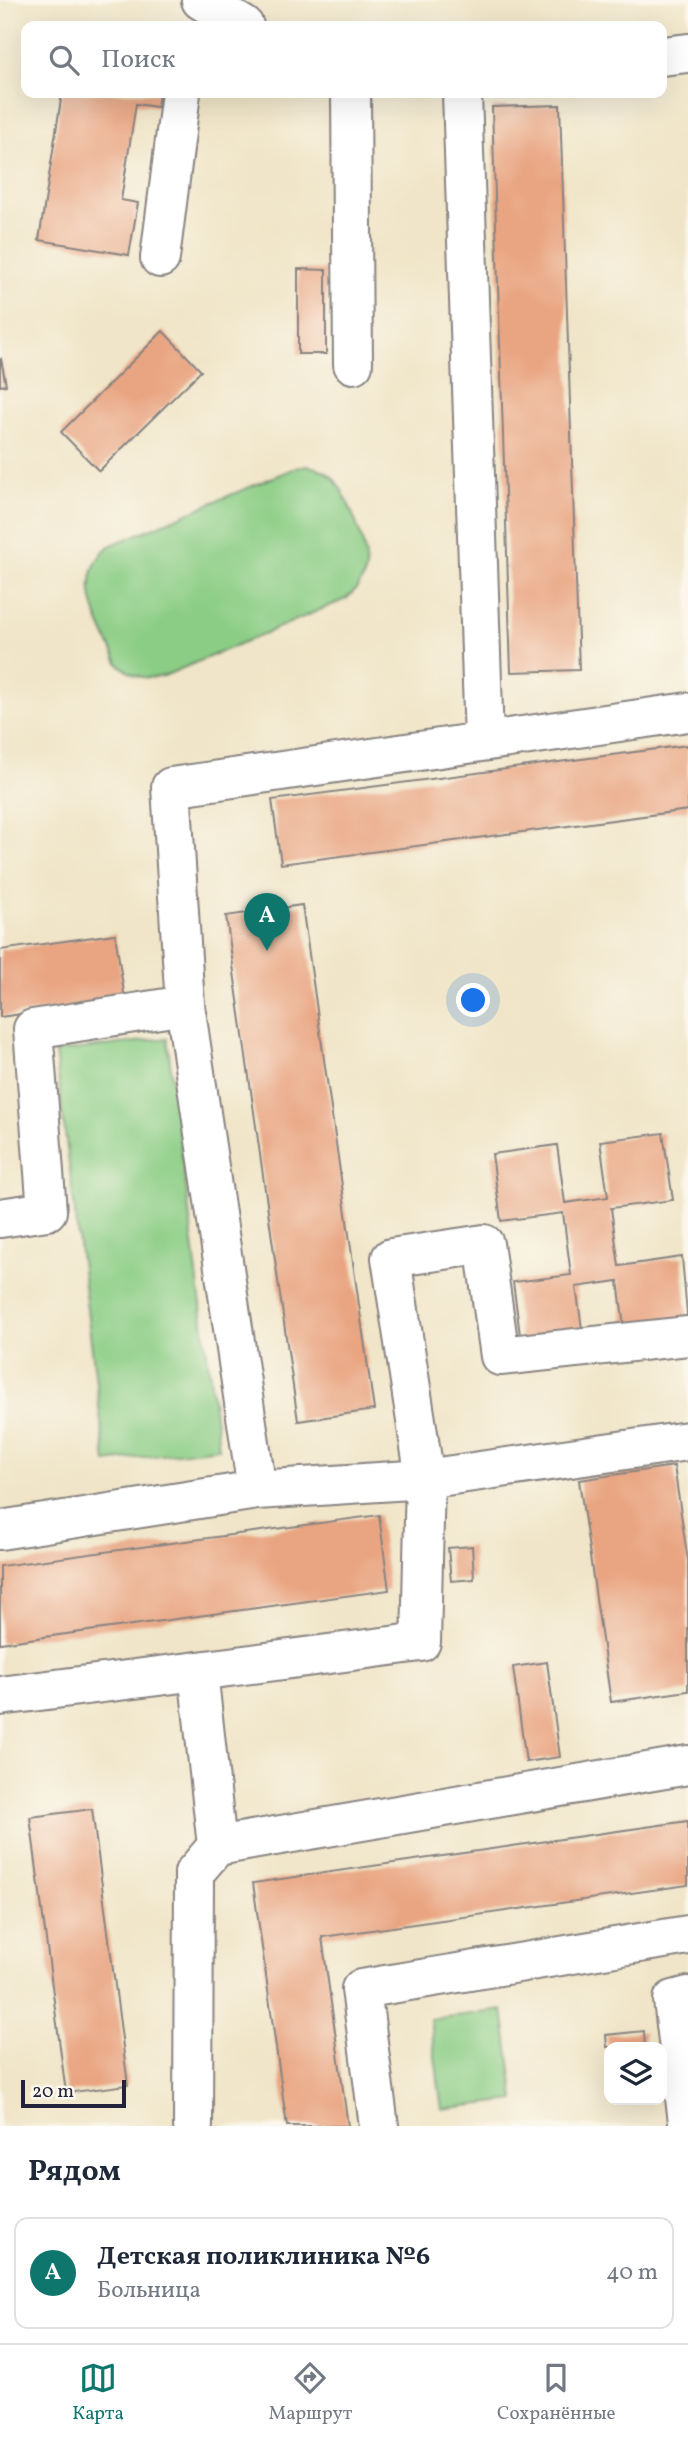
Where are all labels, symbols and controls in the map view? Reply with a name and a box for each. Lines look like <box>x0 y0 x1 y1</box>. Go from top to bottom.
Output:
search box <box>21 21 667 98</box>
icon: search <box>45 41 83 79</box>
text: Поиск <box>101 42 175 78</box>
pin: A <box>244 893 290 951</box>
your location <box>456 983 490 1017</box>
map controls <box>604 2042 667 2105</box>
button: layers <box>604 2042 667 2105</box>
scale bar <box>21 2077 126 2109</box>
text: 20 m <box>32 2079 74 2105</box>
text: Рядом <box>28 2151 121 2193</box>
text: Детская поликлиника №6 <box>97 2239 430 2275</box>
text: A <box>45 2257 61 2289</box>
text: 40 m <box>606 2257 658 2289</box>
text: Больница <box>97 2275 201 2307</box>
tab: Карта <box>72 2359 124 2427</box>
tab: Маршрут <box>269 2359 352 2427</box>
tab: Сохранённые <box>497 2359 616 2427</box>

